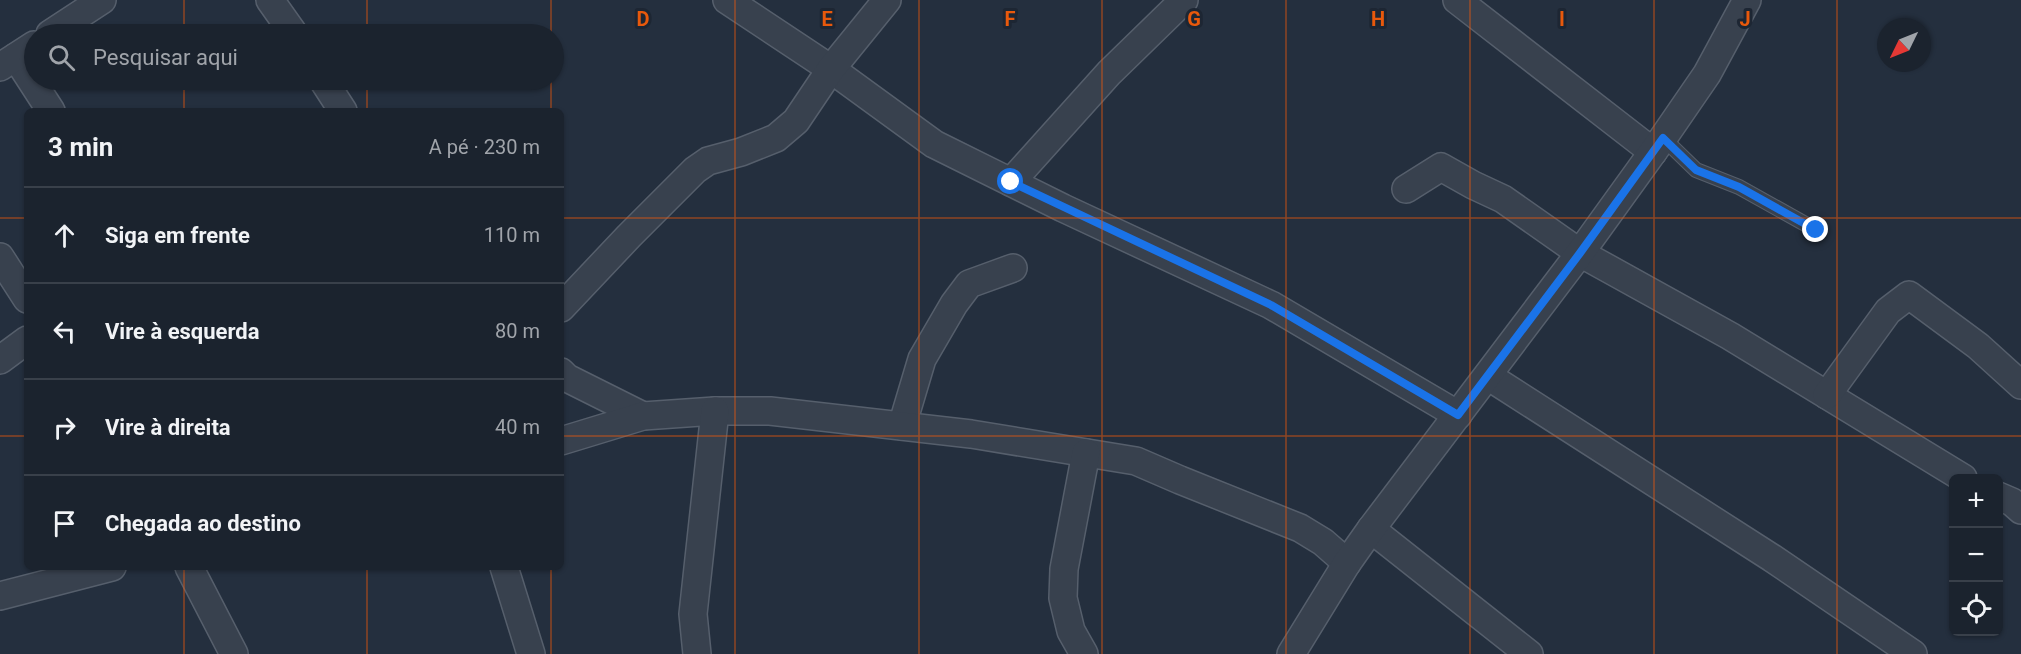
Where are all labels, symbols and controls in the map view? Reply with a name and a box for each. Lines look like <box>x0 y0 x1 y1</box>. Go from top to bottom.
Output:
text: D <box>637 7 650 31</box>
text: E <box>821 7 833 31</box>
text: F <box>1005 7 1016 31</box>
text: G <box>1187 7 1201 31</box>
text: H <box>1371 7 1385 31</box>
text: I <box>1559 7 1565 31</box>
text: J <box>1739 7 1751 31</box>
north arrow <box>1877 18 1931 72</box>
search box <box>24 24 564 90</box>
icon: search <box>45 41 78 74</box>
text: Pesquisar aqui <box>93 45 238 70</box>
text: 3 min <box>48 132 113 162</box>
text: A pé · 230 m <box>429 135 540 159</box>
route start <box>997 168 1023 194</box>
route end <box>1802 216 1828 242</box>
icon: ahead <box>48 219 81 252</box>
text: Siga em frente <box>105 223 250 248</box>
text: 110 m <box>484 223 540 247</box>
icon: left <box>48 315 81 348</box>
text: Vire à esquerda <box>105 319 259 344</box>
text: 80 m <box>495 319 540 343</box>
icon: right <box>48 411 81 444</box>
text: Vire à direita <box>105 415 231 440</box>
text: 40 m <box>495 415 540 439</box>
map controls <box>1949 474 2003 636</box>
button: + <box>1949 474 2003 528</box>
icon: arrive <box>48 507 81 540</box>
text: Chegada ao destino <box>105 511 301 536</box>
button: − <box>1949 528 2003 582</box>
button: locate <box>1949 582 2003 636</box>

